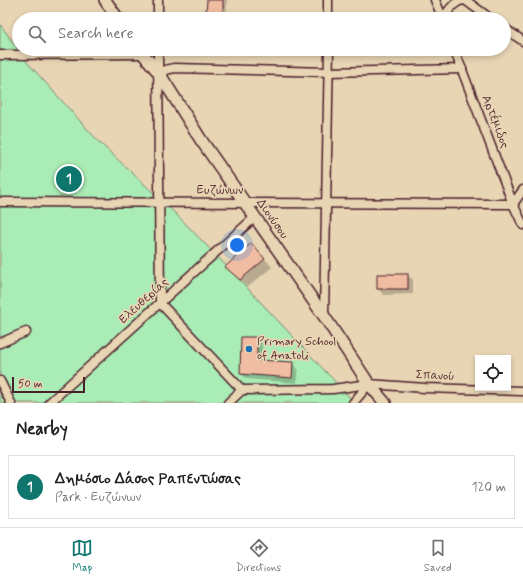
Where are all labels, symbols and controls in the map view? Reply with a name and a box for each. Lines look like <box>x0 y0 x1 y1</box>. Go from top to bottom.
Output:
search box <box>12 12 511 56</box>
icon: search <box>26 23 48 45</box>
text: Search here <box>58 24 134 44</box>
street label: Αρτέμιδος <box>478 93 513 151</box>
pin: 1 <box>56 164 82 194</box>
street label: Ευζώνων <box>197 183 243 199</box>
street label: Διονύσου <box>252 196 292 243</box>
your location <box>227 235 247 255</box>
street label: Ελευθερίας <box>116 275 172 327</box>
place label: Primary School of Anatoli <box>257 334 336 364</box>
marker: Primary School of Anatoli <box>244 344 254 354</box>
map controls <box>475 355 511 391</box>
button: locate <box>475 355 511 391</box>
street label: Σπανού <box>415 367 455 385</box>
scale bar <box>12 375 85 394</box>
text: 50 m <box>18 377 43 391</box>
text: Nearby <box>16 418 68 440</box>
text: Δημόσιο Δάσος Ραπεντώσας <box>55 469 241 489</box>
text: 1 <box>27 479 33 496</box>
text: 120 m <box>472 479 506 496</box>
text: Park · Ευζώνων <box>55 489 141 506</box>
tab: Map <box>71 537 93 575</box>
tab: Directions <box>236 537 281 575</box>
tab: Saved <box>424 537 452 575</box>

